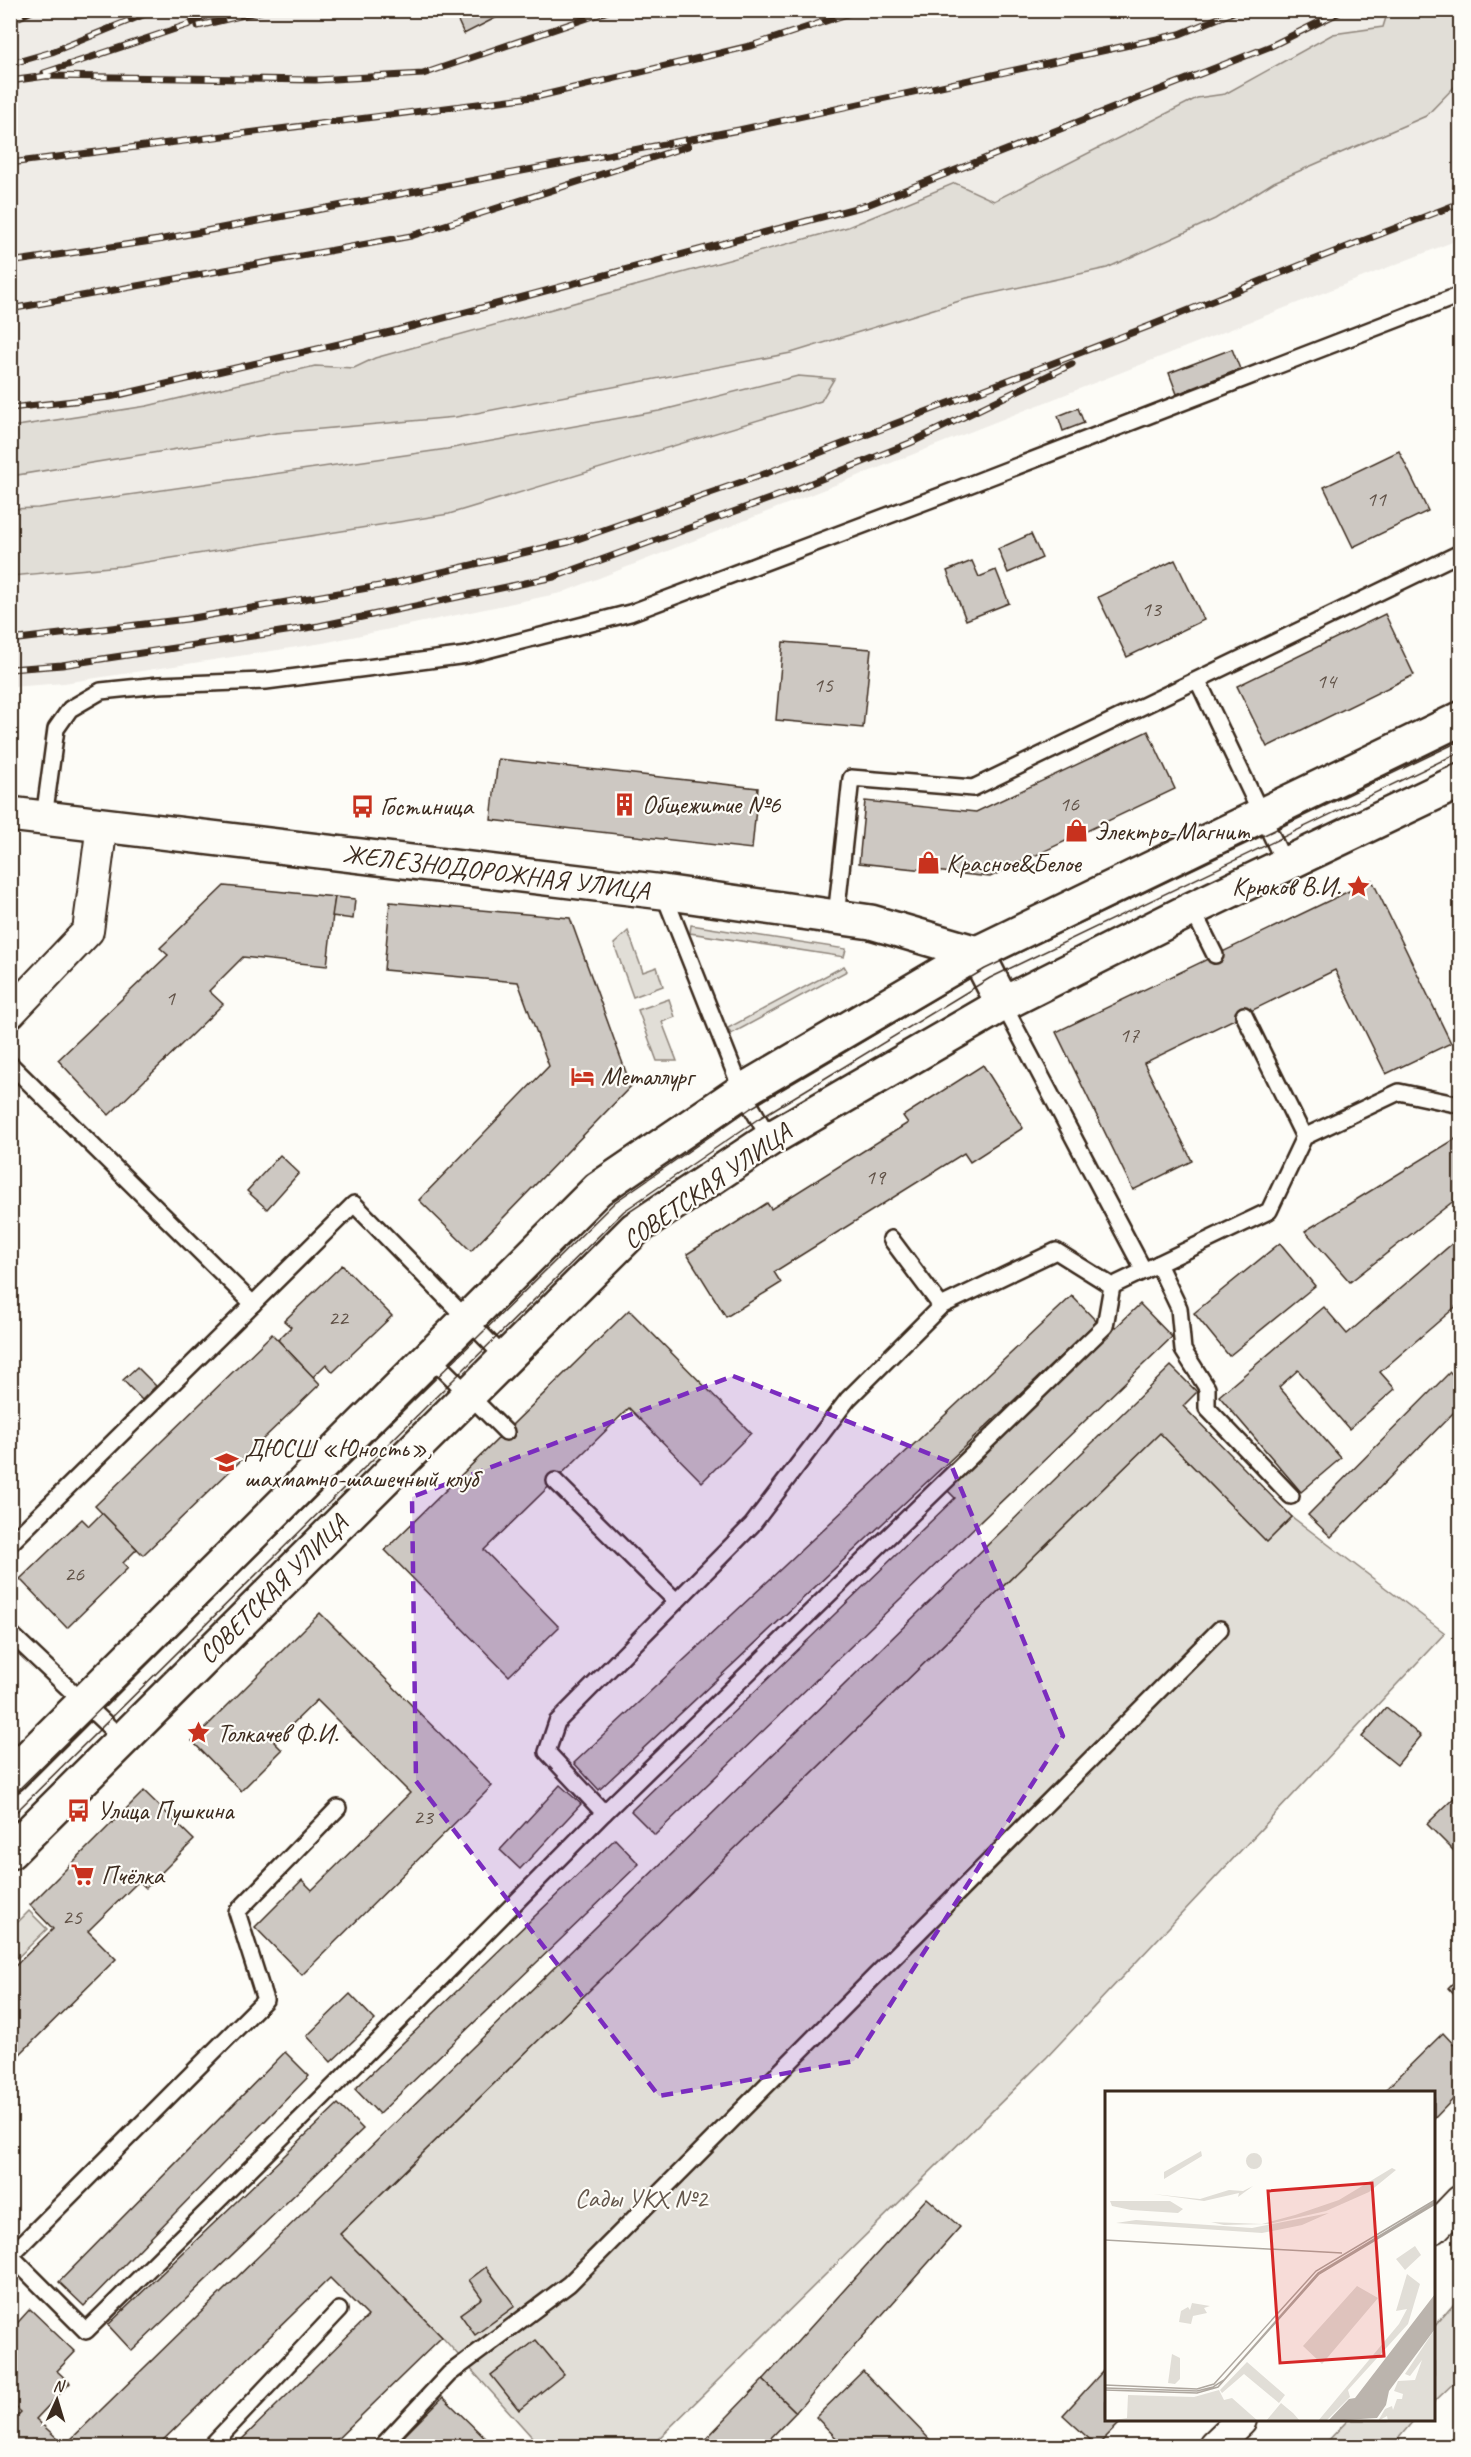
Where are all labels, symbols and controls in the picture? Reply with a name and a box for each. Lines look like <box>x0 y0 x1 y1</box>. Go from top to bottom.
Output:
house number: 11 <box>1366 485 1387 513</box>
house number: 13 <box>1141 595 1163 623</box>
house number: 14 <box>1316 667 1338 695</box>
house number: 15 <box>813 671 834 699</box>
place label: Общежитие №6 <box>642 788 782 821</box>
place label: Гостиница <box>380 790 475 823</box>
house number: 16 <box>1059 790 1080 818</box>
building icon: Общежитие №6 <box>611 791 637 817</box>
bus stop icon: Гостиница <box>349 793 375 819</box>
place label: Электро-Магнит <box>1094 815 1251 848</box>
shop icon: Электро-Магнит <box>1063 818 1089 844</box>
street label: ЖЕЛЕЗНОДОРОЖНАЯ УЛИЦА <box>341 837 653 907</box>
place label: Красное&Белое <box>946 847 1082 880</box>
shop icon: Красное&Белое <box>915 850 941 876</box>
place label: Крюков В.И. <box>1232 870 1342 903</box>
place icon: Крюков В.И. <box>1346 873 1372 899</box>
house number: 1 <box>165 984 176 1012</box>
house number: 17 <box>1119 1021 1140 1049</box>
place label: Металлург <box>601 1060 697 1093</box>
hotel icon: Металлург <box>570 1063 596 1089</box>
street label: СОВЕТСКАЯ УЛИЦА <box>616 1115 799 1256</box>
house number: 19 <box>865 1163 887 1191</box>
house number: 22 <box>328 1304 350 1332</box>
place label: ДЮСШ «Юность», шахматно-шашечный клуб <box>244 1432 483 1495</box>
school or university icon: ДЮСШ «Юность», шахматно-шашечный клуб <box>213 1450 239 1476</box>
street label: СОВЕТСКАЯ УЛИЦА <box>191 1506 356 1671</box>
house number: 26 <box>64 1560 85 1588</box>
place label: Толкачев Ф.И. <box>217 1717 339 1750</box>
place icon: Толкачев Ф.И. <box>186 1720 212 1746</box>
place label: Улица Пушкина <box>97 1794 235 1827</box>
bus stop icon: Улица Пушкина <box>66 1797 92 1823</box>
house number: 23 <box>413 1803 435 1831</box>
place label: Пчёлка <box>101 1859 165 1892</box>
supermarket icon: Пчёлка <box>70 1862 96 1888</box>
house number: 25 <box>62 1903 83 1931</box>
inset map <box>1105 2091 1435 2421</box>
park label: Сады УКХ №2 <box>575 2182 709 2215</box>
north arrow <box>27 2370 87 2430</box>
text: N <box>52 2376 67 2397</box>

